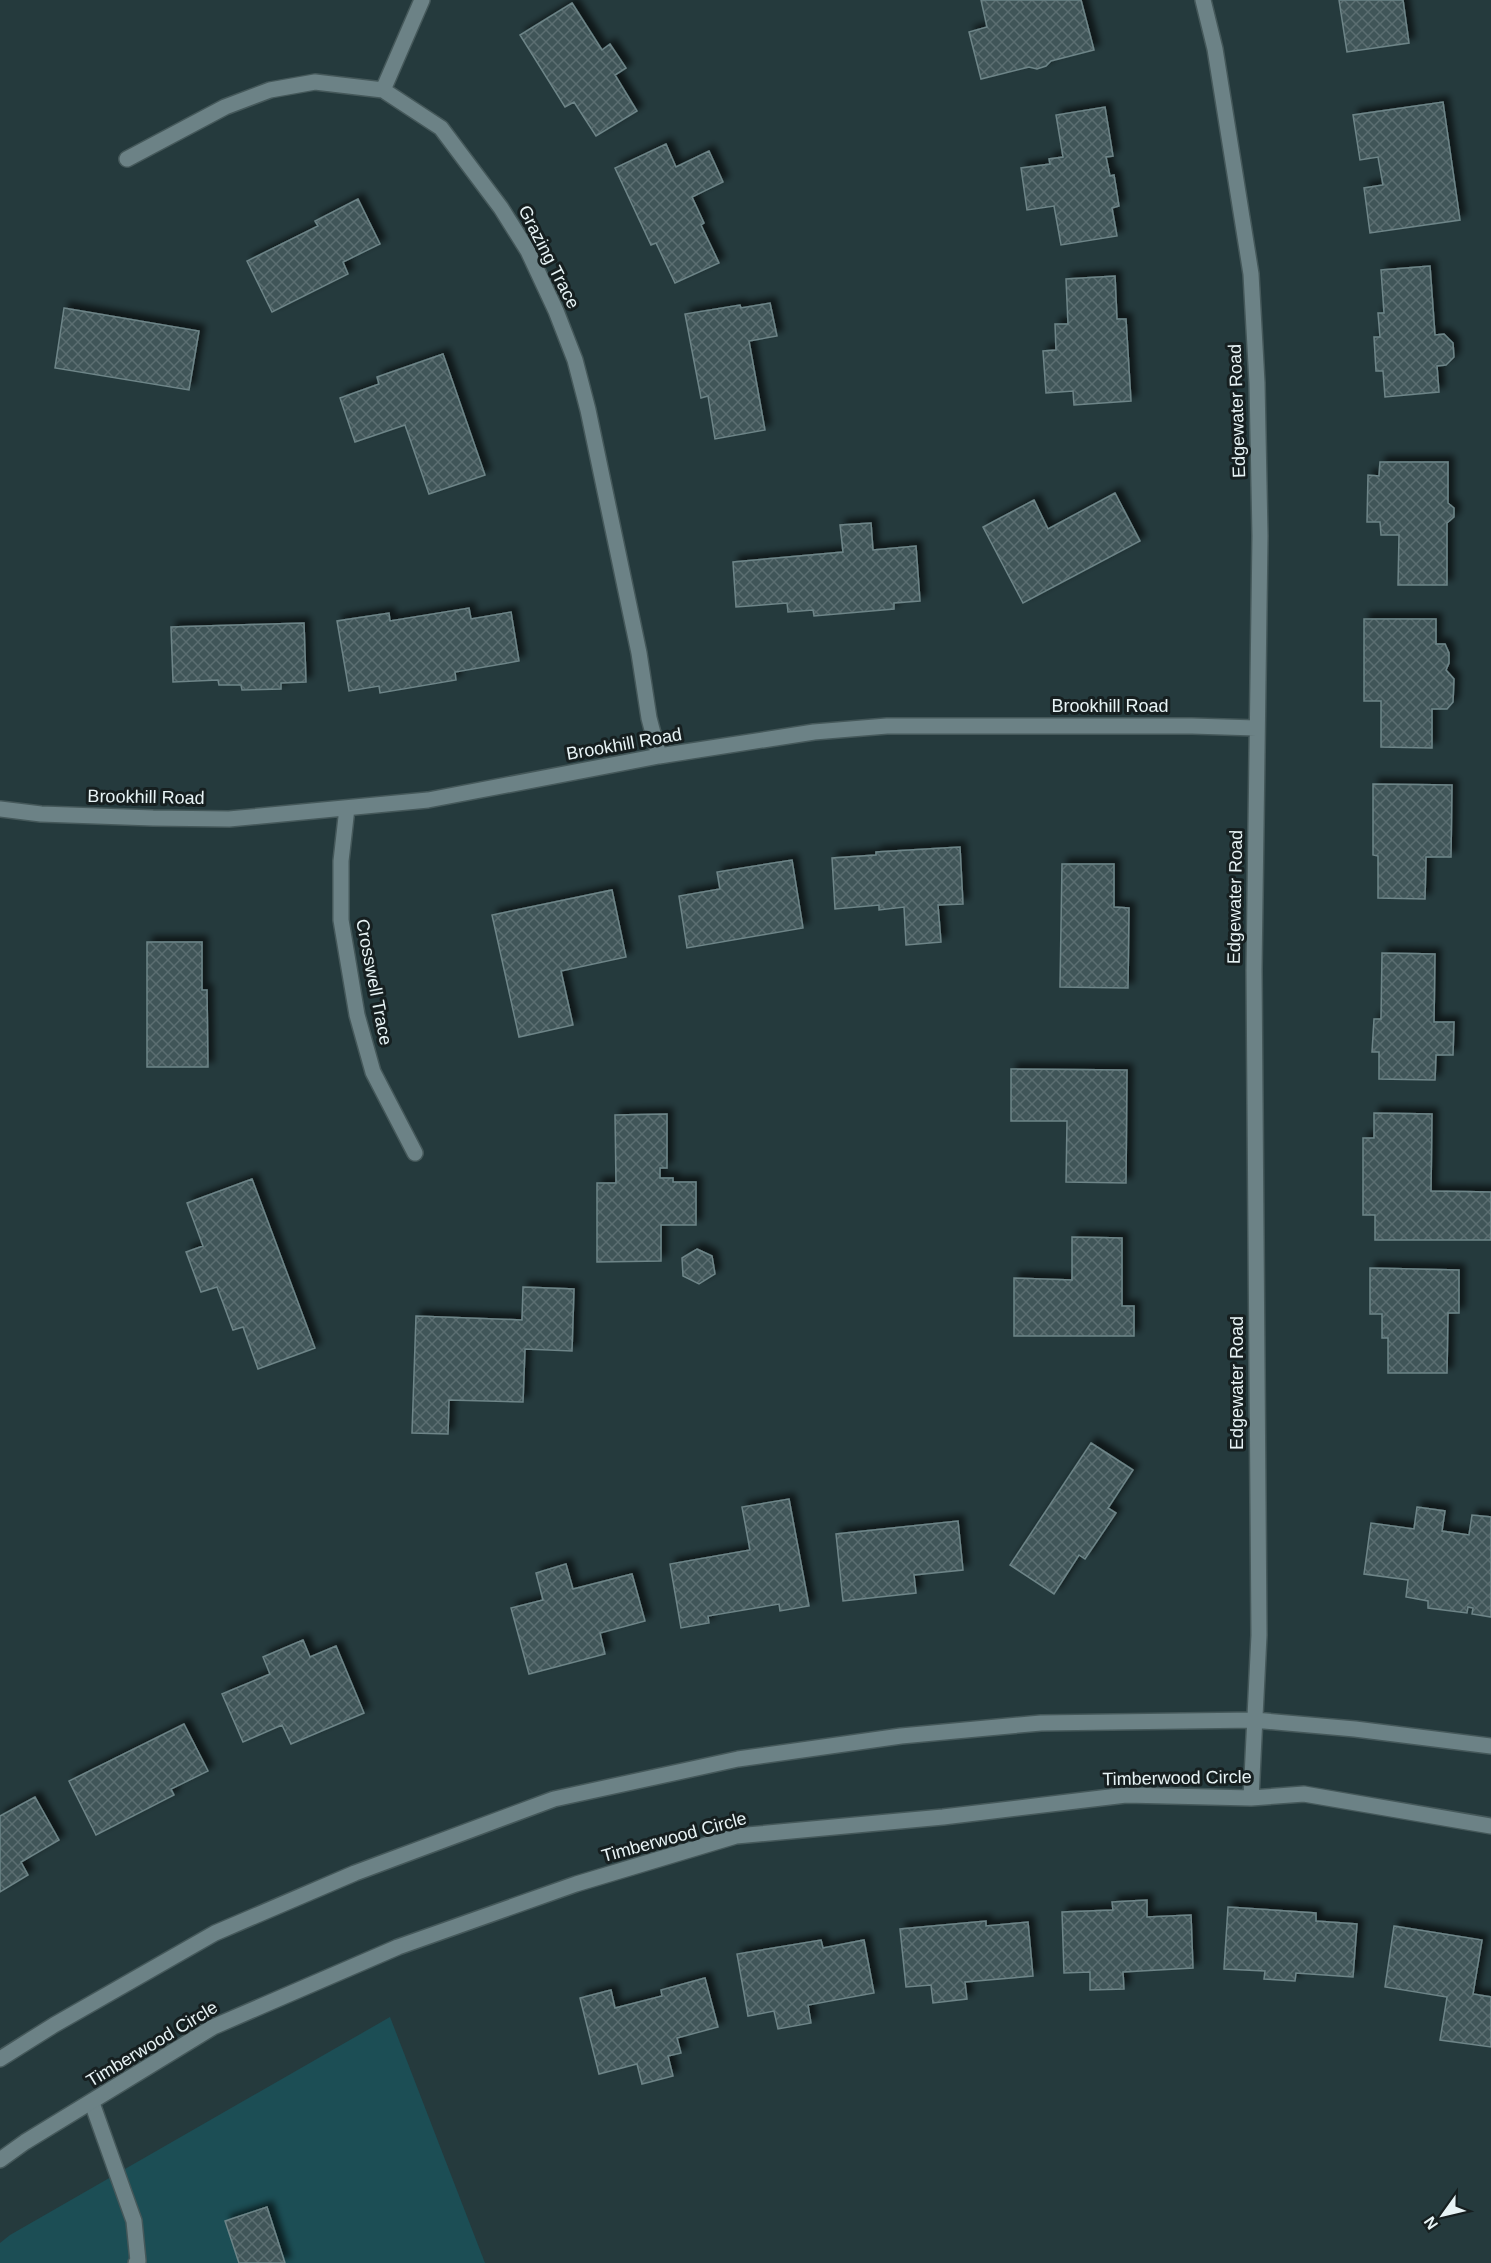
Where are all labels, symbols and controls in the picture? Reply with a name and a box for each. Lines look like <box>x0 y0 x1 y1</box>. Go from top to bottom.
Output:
street label: Grazing Trace <box>514 202 584 312</box>
street label: Edgewater Road <box>1225 344 1249 478</box>
street label: Brookhill Road <box>1051 696 1169 716</box>
street label: Brookhill Road <box>565 724 683 764</box>
street label: Brookhill Road <box>87 786 205 808</box>
street label: Edgewater Road <box>1224 830 1246 964</box>
street label: Crosswell Trace <box>352 917 396 1047</box>
street label: Edgewater Road <box>1227 1316 1247 1450</box>
street label: Timberwood Circle <box>1102 1767 1252 1789</box>
street label: Timberwood Circle <box>599 1808 749 1866</box>
street label: Timberwood Circle <box>83 1997 221 2091</box>
north arrow <box>1413 2185 1473 2245</box>
text: N <box>1421 2214 1441 2233</box>

